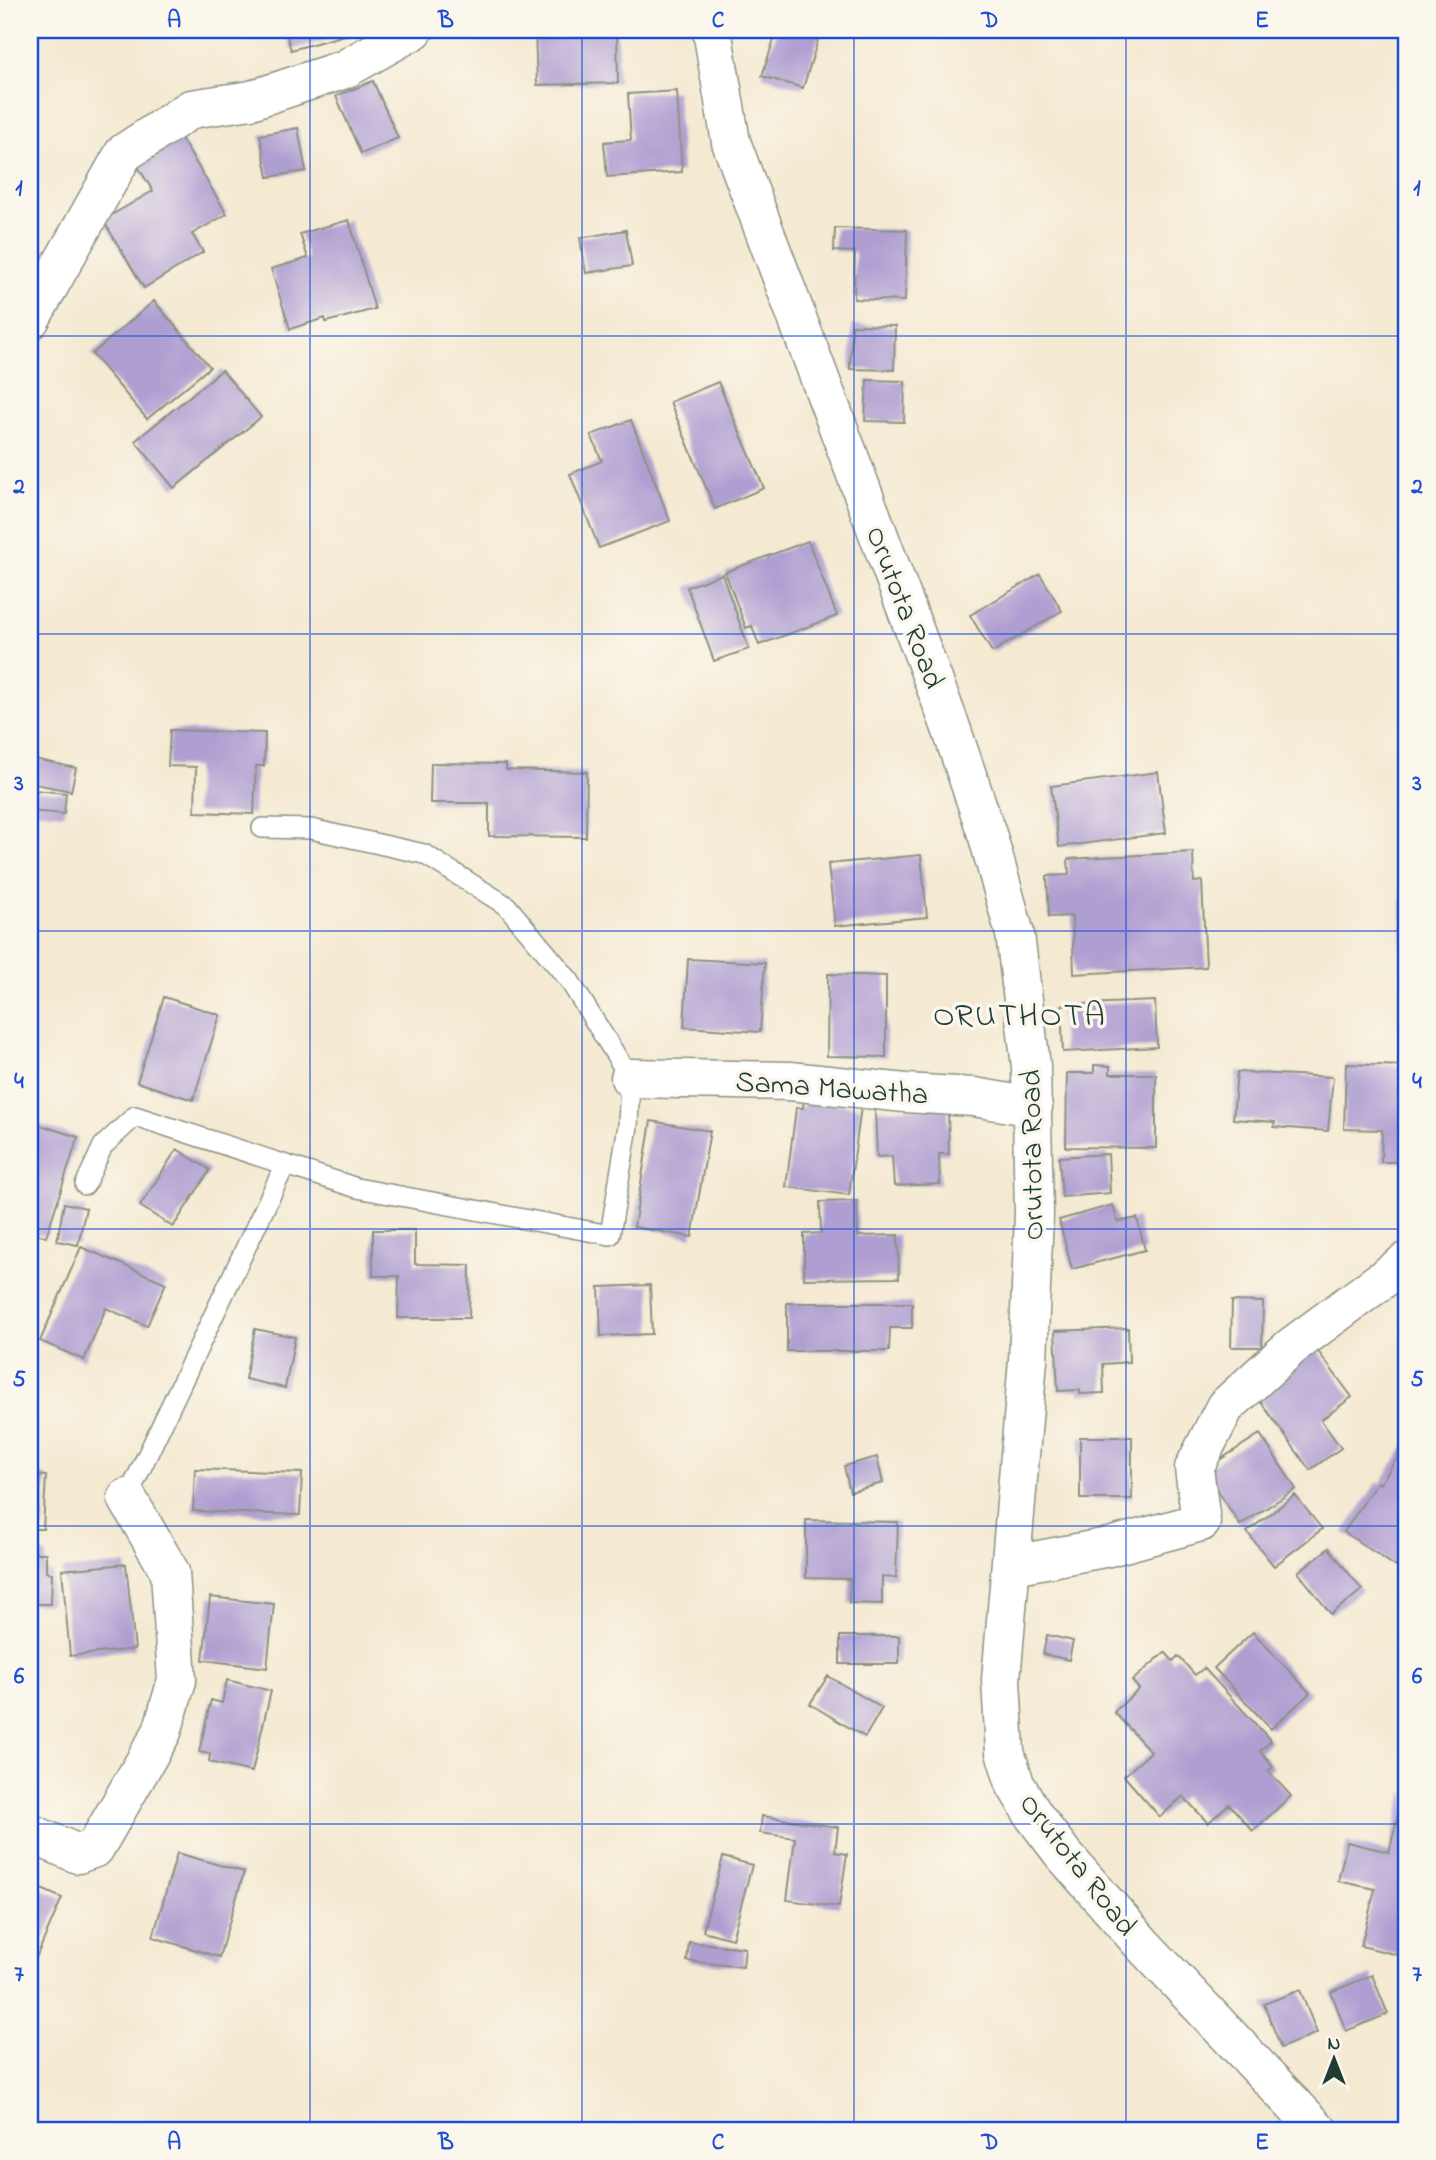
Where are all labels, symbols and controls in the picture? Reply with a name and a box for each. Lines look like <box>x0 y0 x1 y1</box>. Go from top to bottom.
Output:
text: A <box>167 5 181 38</box>
text: B <box>437 5 454 38</box>
text: C <box>712 5 725 38</box>
text: D <box>981 5 998 38</box>
text: E <box>1255 5 1269 38</box>
text: 1 <box>15 173 23 206</box>
text: 1 <box>1413 173 1421 206</box>
text: 2 <box>12 471 25 504</box>
text: 2 <box>1410 471 1423 504</box>
street label: Orutota Road <box>852 520 954 696</box>
text: 3 <box>13 768 24 801</box>
text: 3 <box>1411 768 1422 801</box>
district label: ORUTHOTA <box>933 993 1107 1041</box>
street label: Sama Mawatha <box>734 1061 930 1119</box>
text: 4 <box>14 1066 24 1099</box>
text: 4 <box>1412 1066 1422 1099</box>
street label: Orutota Road <box>1011 1069 1057 1241</box>
text: 5 <box>12 1364 26 1397</box>
text: 5 <box>1410 1364 1424 1397</box>
text: 6 <box>14 1661 25 1694</box>
text: 6 <box>1412 1661 1423 1694</box>
street label: Orutota Road <box>1007 1785 1147 1947</box>
text: 7 <box>14 1959 24 1992</box>
text: 7 <box>1412 1959 1422 1992</box>
north arrow <box>1300 2024 1370 2094</box>
text: N <box>1328 2031 1341 2058</box>
text: A <box>167 2127 181 2160</box>
text: B <box>437 2127 454 2160</box>
text: C <box>712 2127 725 2160</box>
text: D <box>981 2127 998 2160</box>
text: E <box>1255 2127 1269 2160</box>

